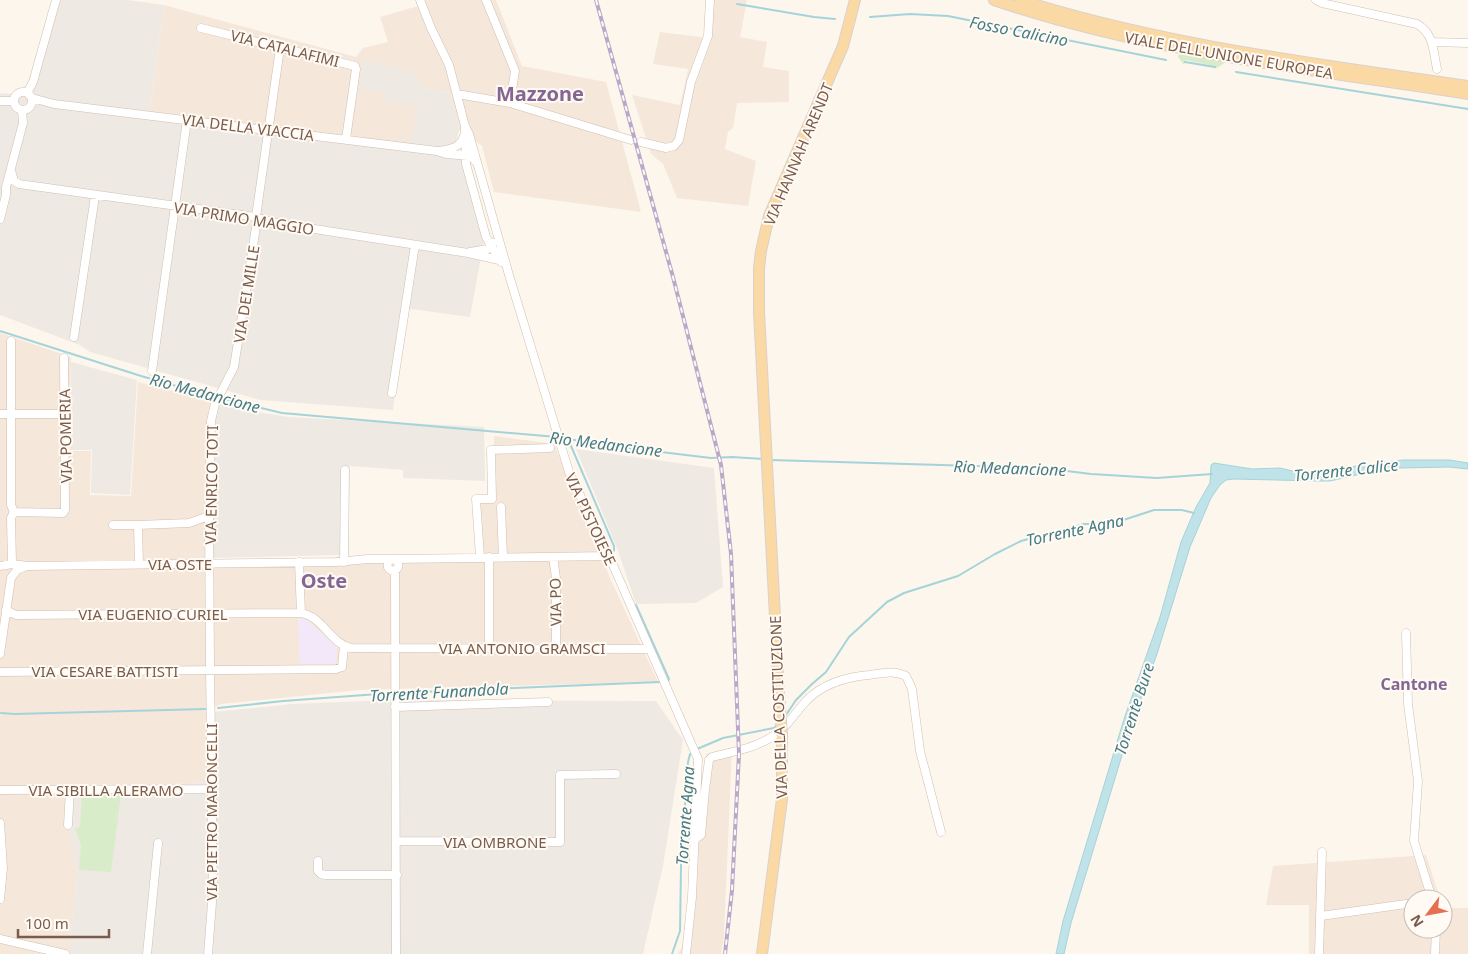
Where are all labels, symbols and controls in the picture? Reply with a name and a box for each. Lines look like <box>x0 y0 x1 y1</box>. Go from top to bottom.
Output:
water label: Fosso Calicino <box>968 11 1070 51</box>
street label: VIA CATALAFIMI <box>229 25 341 71</box>
street label: VIALE DELL'UNIONE EUROPEA <box>1123 27 1335 83</box>
street label: VIA HANNAH ARENDT <box>759 79 837 228</box>
district label: Mazzone <box>496 80 584 107</box>
street label: VIA DELLA VIACCIA <box>181 109 316 145</box>
street label: VIA PRIMO MAGGIO <box>172 197 316 239</box>
street label: VIA DEI MILLE <box>228 244 264 344</box>
water label: Rio Medancione <box>148 368 263 418</box>
street label: VIA POMERIA <box>54 388 76 483</box>
street label: VIA ENRICO TOTI <box>200 425 222 545</box>
water label: Rio Medancione <box>549 426 664 462</box>
water label: Torrente Calice <box>1293 454 1399 486</box>
water label: Rio Medancione <box>953 455 1067 481</box>
street label: VIA PISTOIESE <box>561 470 621 568</box>
water label: Torrente Agna <box>1024 509 1126 551</box>
street label: VIA OSTE <box>148 554 212 574</box>
district label: Oste <box>301 567 347 594</box>
street label: VIA PO <box>545 578 565 626</box>
street label: VIA EUGENIO CURIEL <box>78 604 228 624</box>
street label: VIA DELLA COSTITUZIONE <box>765 615 791 799</box>
street label: VIA ANTONIO GRAMSCI <box>439 638 605 658</box>
water label: Torrente Bure <box>1109 660 1159 758</box>
street label: VIA CESARE BATTISTI <box>32 661 178 681</box>
district label: Cantone <box>1380 673 1448 695</box>
water label: Torrente Funandola <box>369 677 509 707</box>
street label: VIA PIETRO MARONCELLI <box>201 723 221 901</box>
water label: Torrente Agna <box>671 766 699 866</box>
street label: VIA SIBILLA ALERAMO <box>29 780 183 800</box>
street label: VIA OMBRONE <box>443 832 547 852</box>
north arrow <box>1403 889 1453 939</box>
scale bar <box>18 906 109 938</box>
text: N <box>1405 911 1428 931</box>
text: 100 m <box>25 913 69 933</box>

